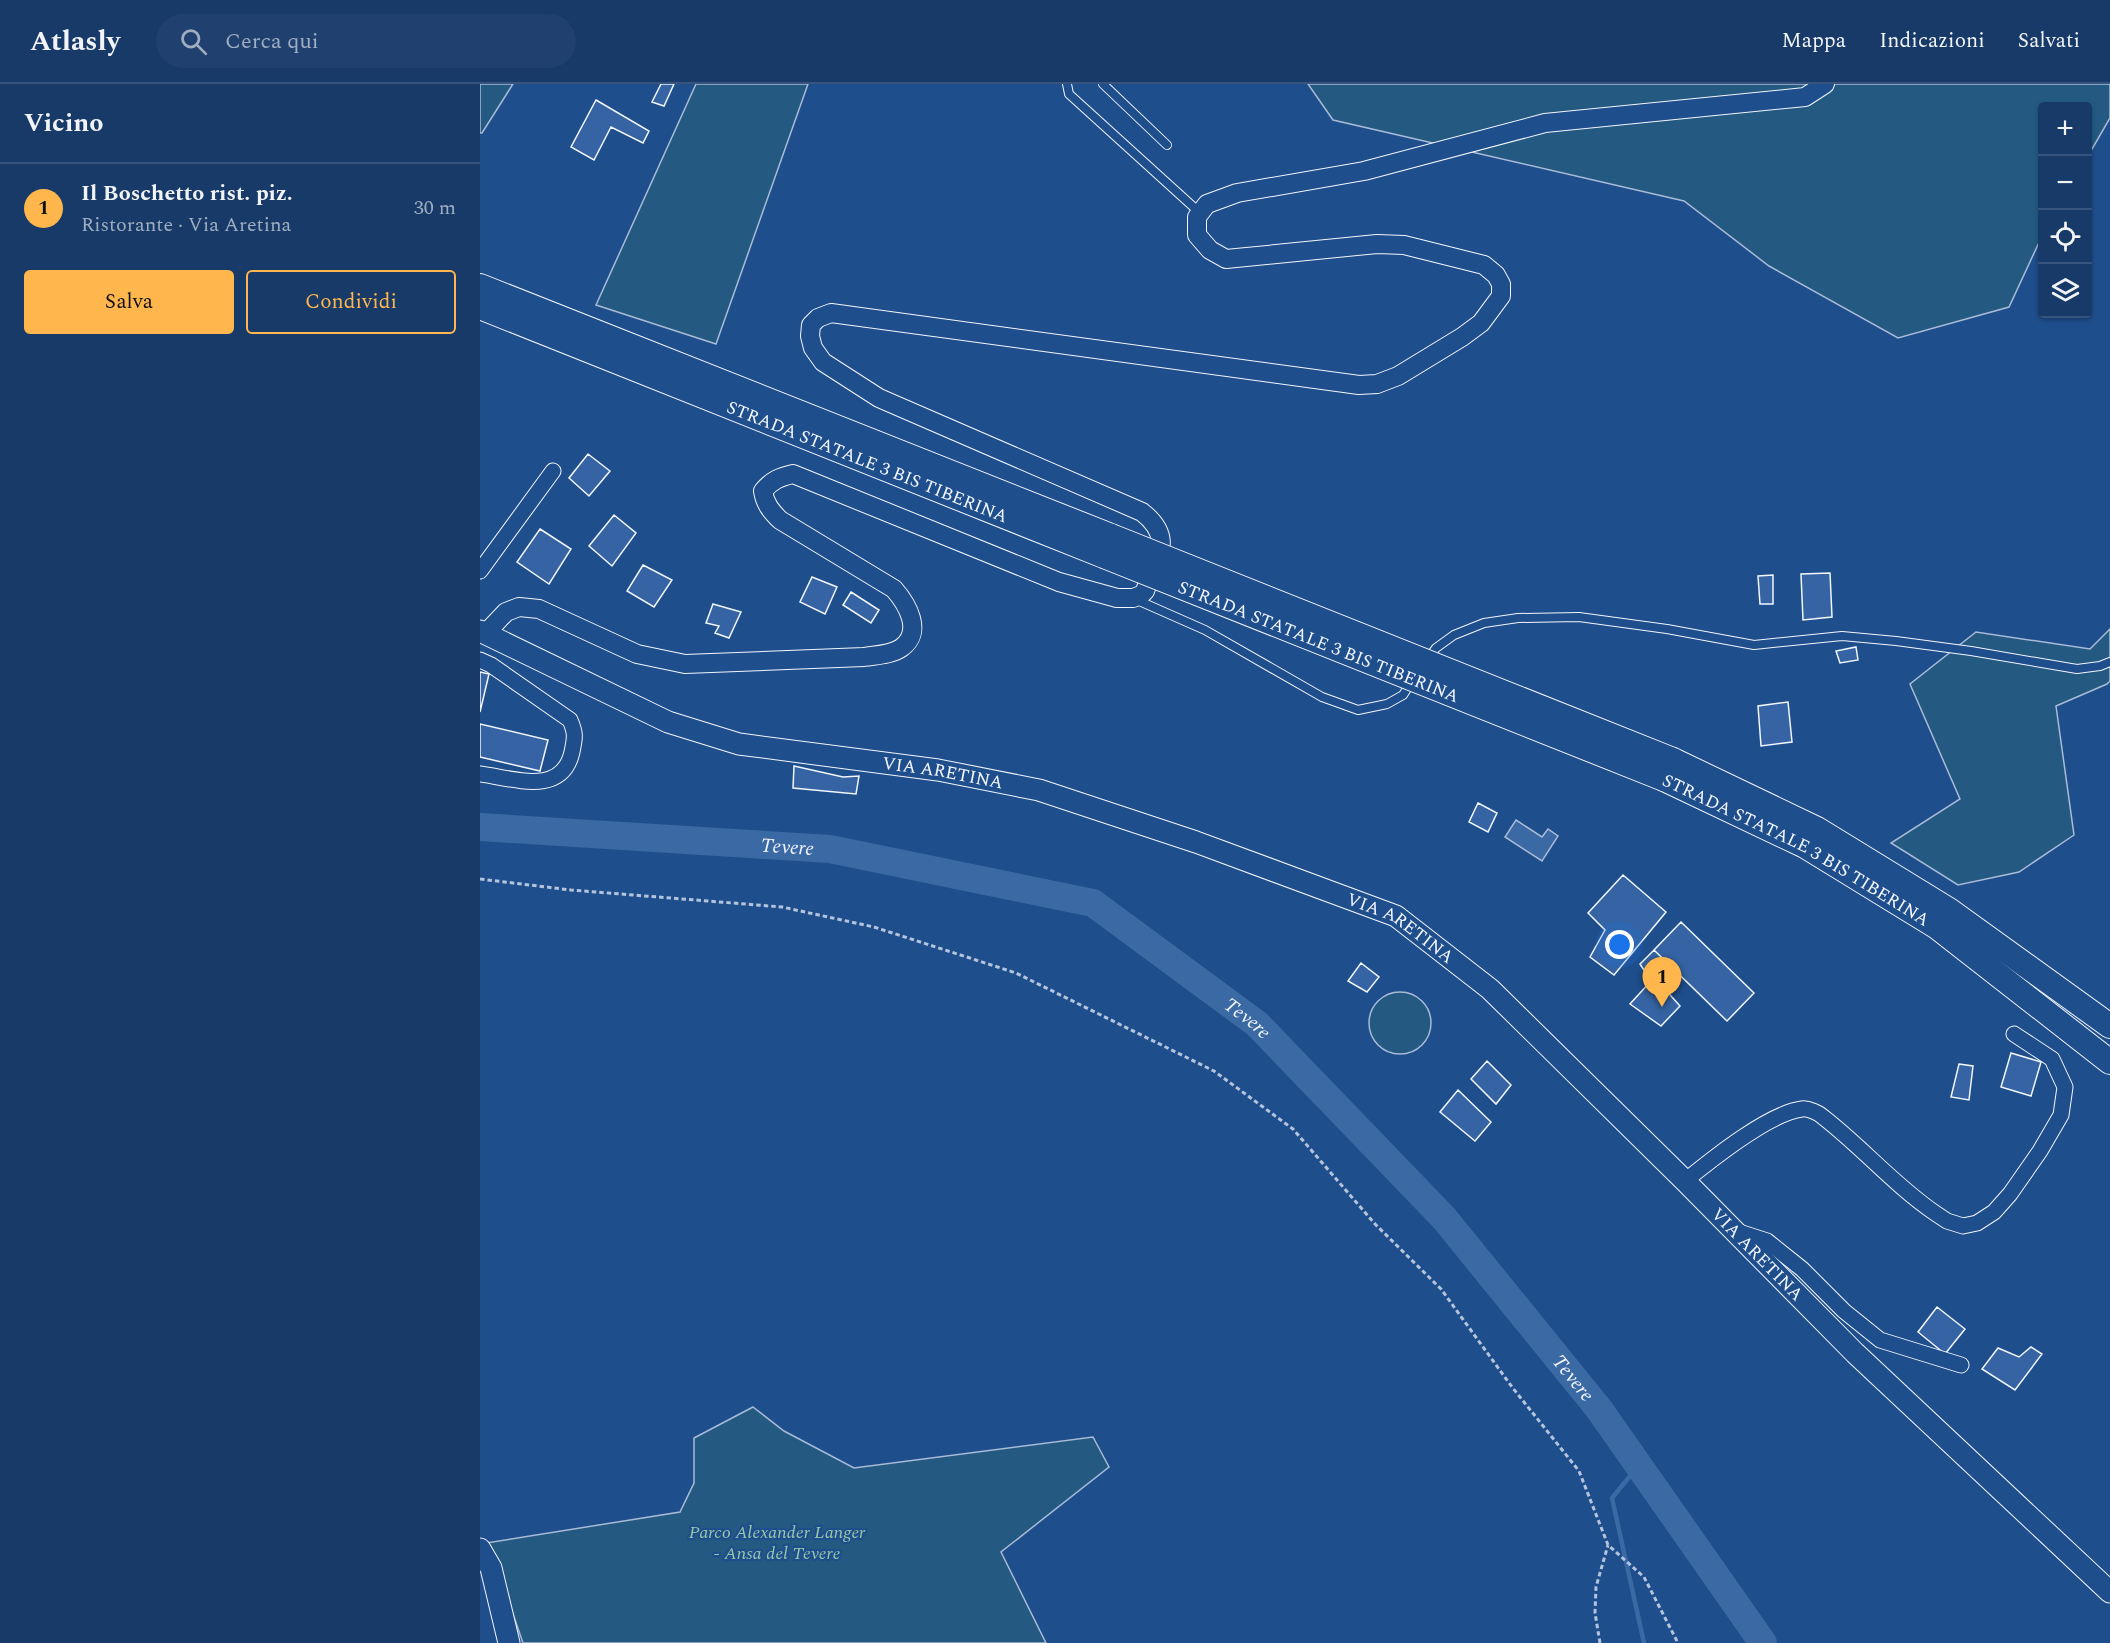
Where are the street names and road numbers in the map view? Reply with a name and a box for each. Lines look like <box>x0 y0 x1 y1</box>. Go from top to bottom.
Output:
street label: STRADA STATALE 3 BIS TIBERINA <box>722 394 1012 530</box>
street label: STRADA STATALE 3 BIS TIBERINA <box>1174 574 1463 710</box>
street label: VIA ARETINA <box>881 750 1005 797</box>
street label: STRADA STATALE 3 BIS TIBERINA <box>1658 767 1935 933</box>
street label: VIA ARETINA <box>1343 886 1460 970</box>
street label: VIA ARETINA <box>1704 1202 1809 1307</box>

